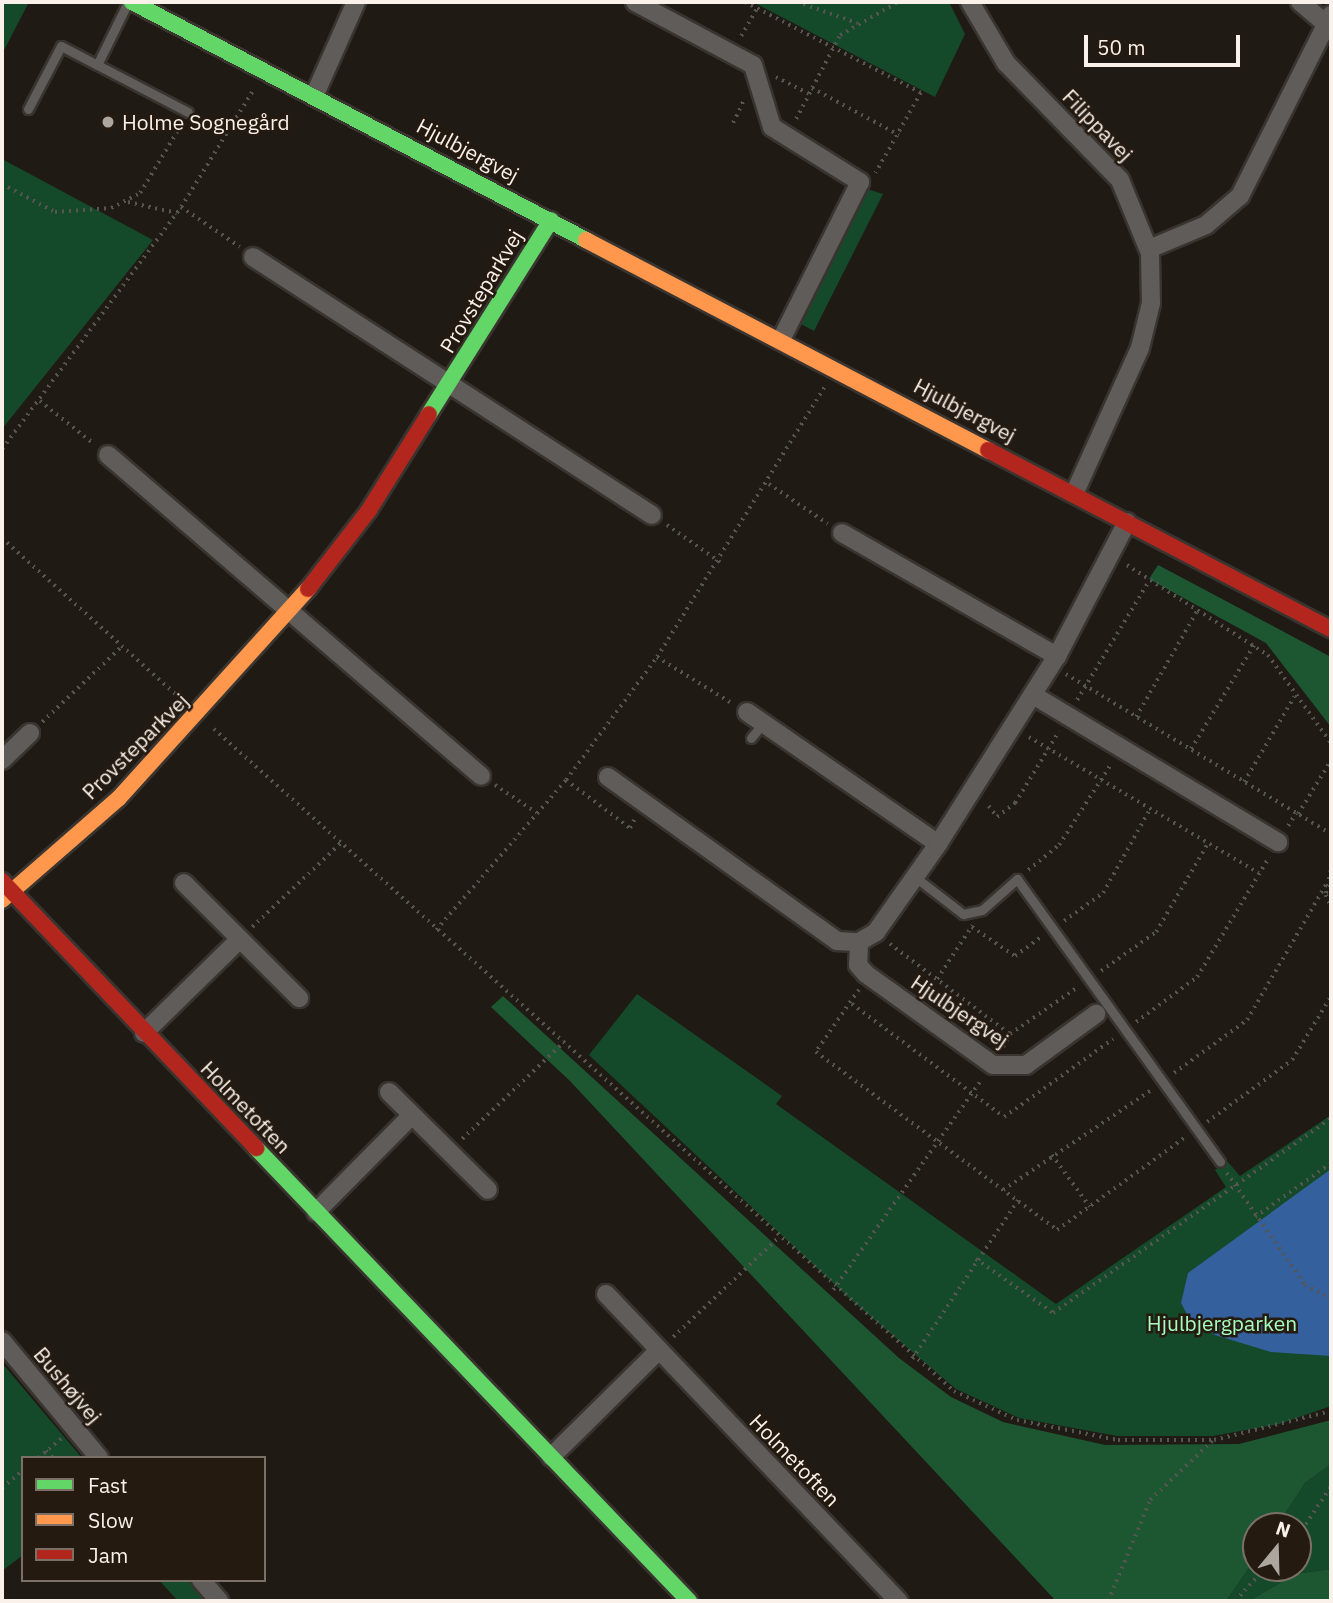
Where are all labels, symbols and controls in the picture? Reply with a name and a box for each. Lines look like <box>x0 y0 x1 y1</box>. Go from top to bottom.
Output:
scale bar <box>1088 21 1244 65</box>
text: 50 m <box>1097 33 1146 61</box>
street label: Filippavej <box>1058 84 1138 166</box>
place label: Holme Sognegård <box>122 109 290 135</box>
street label: Hjulbjergvej <box>413 113 523 187</box>
marker: Holme Sognegård <box>100 114 116 130</box>
street label: Provsteparkvej <box>434 225 528 357</box>
street label: Hjulbjergvej <box>910 373 1020 447</box>
street label: Provsteparkvej <box>77 688 193 804</box>
street label: Hjulbjergvej <box>907 969 1013 1053</box>
street label: Holmetoften <box>196 1056 296 1158</box>
park label: Hjulbjergparken <box>1147 1310 1297 1336</box>
street label: Bushøjvej <box>29 1342 107 1428</box>
street label: Holmetoften <box>745 1409 845 1511</box>
legend <box>21 1456 266 1582</box>
text: Fast <box>88 1471 128 1499</box>
text: Slow <box>88 1506 134 1534</box>
north arrow <box>1242 1512 1312 1582</box>
text: N <box>1273 1515 1294 1543</box>
text: Jam <box>88 1541 128 1569</box>

